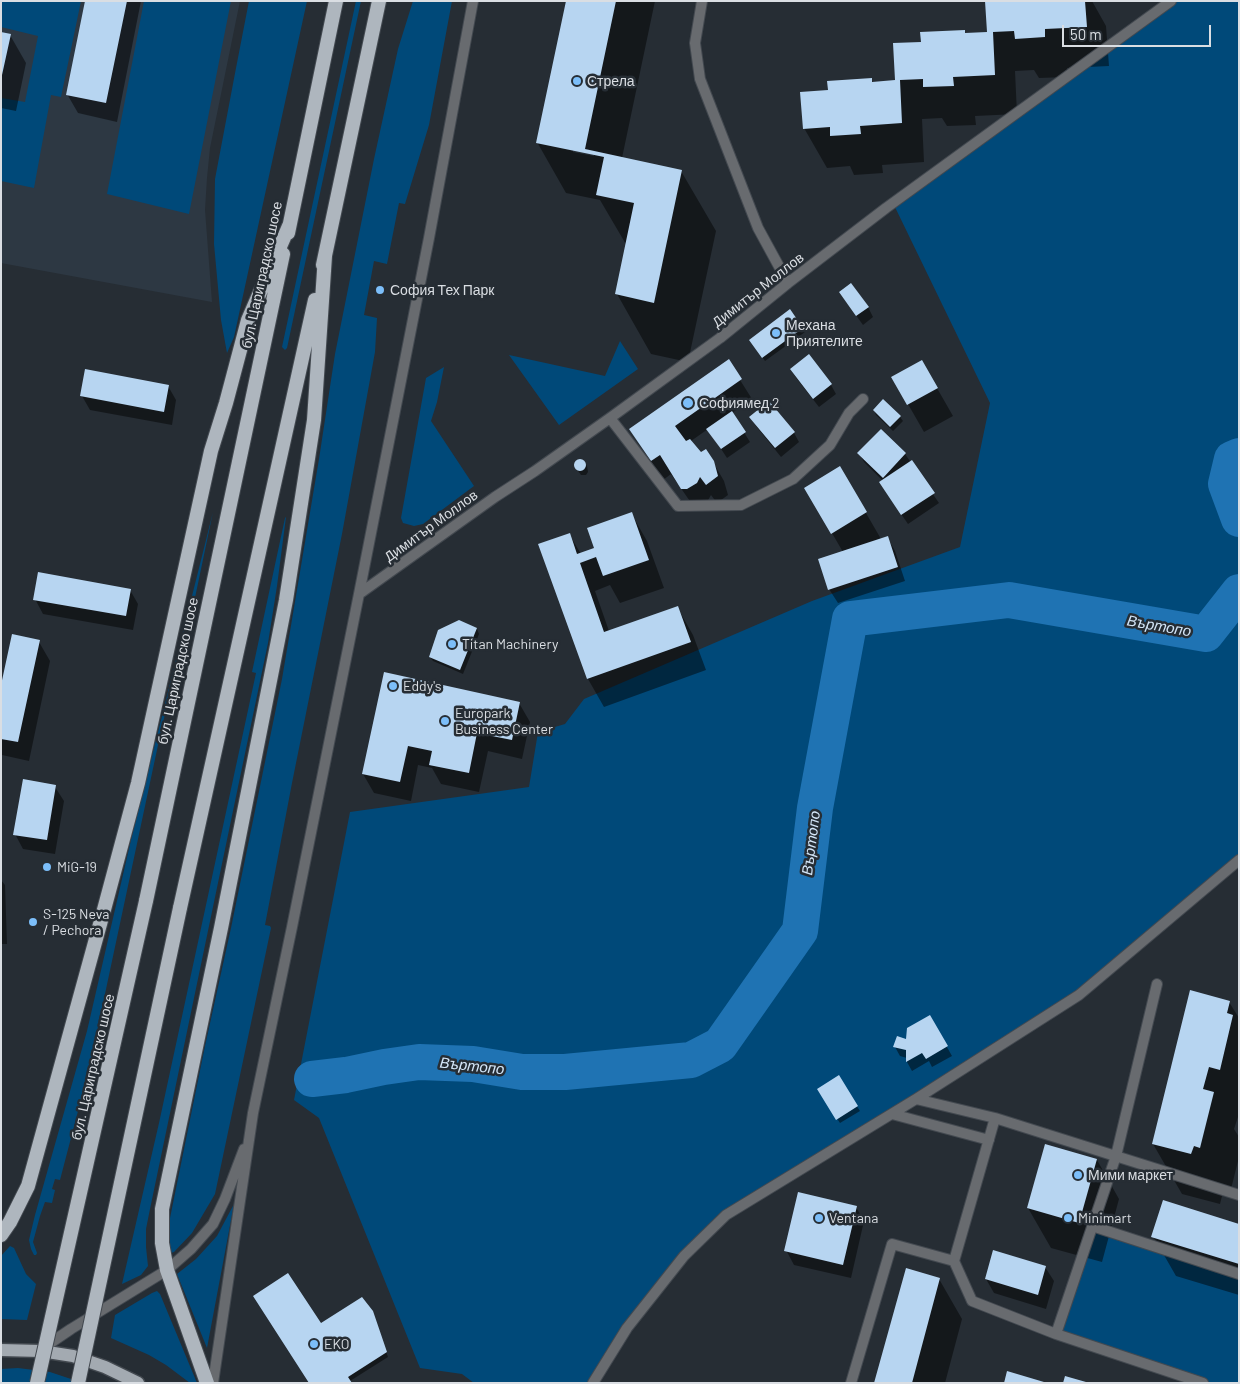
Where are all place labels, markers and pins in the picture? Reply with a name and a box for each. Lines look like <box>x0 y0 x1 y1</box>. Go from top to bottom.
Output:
place label: Стрела <box>587 73 635 89</box>
marker: Стрела <box>571 75 583 87</box>
place label: София Тех Парк <box>390 282 494 298</box>
marker: София Тех Парк <box>374 284 386 296</box>
place label: Механа Приятелите <box>786 317 863 350</box>
marker: Механа Приятелите <box>770 327 782 339</box>
place label: Софиямед 2 <box>699 395 779 411</box>
marker: Софиямед 2 <box>681 396 695 410</box>
place label: Titan Machinery <box>462 636 558 652</box>
marker: Titan Machinery <box>446 638 458 650</box>
place label: Eddy's <box>403 678 441 694</box>
marker: Eddy's <box>387 680 399 692</box>
place label: Europark Business Center <box>455 705 553 738</box>
marker: Europark Business Center <box>439 715 451 727</box>
place label: MiG-19 <box>57 859 97 875</box>
marker: MiG-19 <box>41 861 53 873</box>
place label: S-125 Neva / Pechora <box>43 906 109 939</box>
marker: S-125 Neva / Pechora <box>27 916 39 928</box>
place label: Мими маркет <box>1088 1167 1173 1183</box>
marker: Мими маркет <box>1072 1169 1084 1181</box>
place label: Ventana <box>829 1210 879 1226</box>
place label: Minimart <box>1078 1210 1132 1226</box>
marker: Ventana <box>813 1212 825 1224</box>
marker: Minimart <box>1062 1212 1074 1224</box>
place label: EKO <box>324 1336 350 1352</box>
marker: EKO <box>308 1338 320 1350</box>

